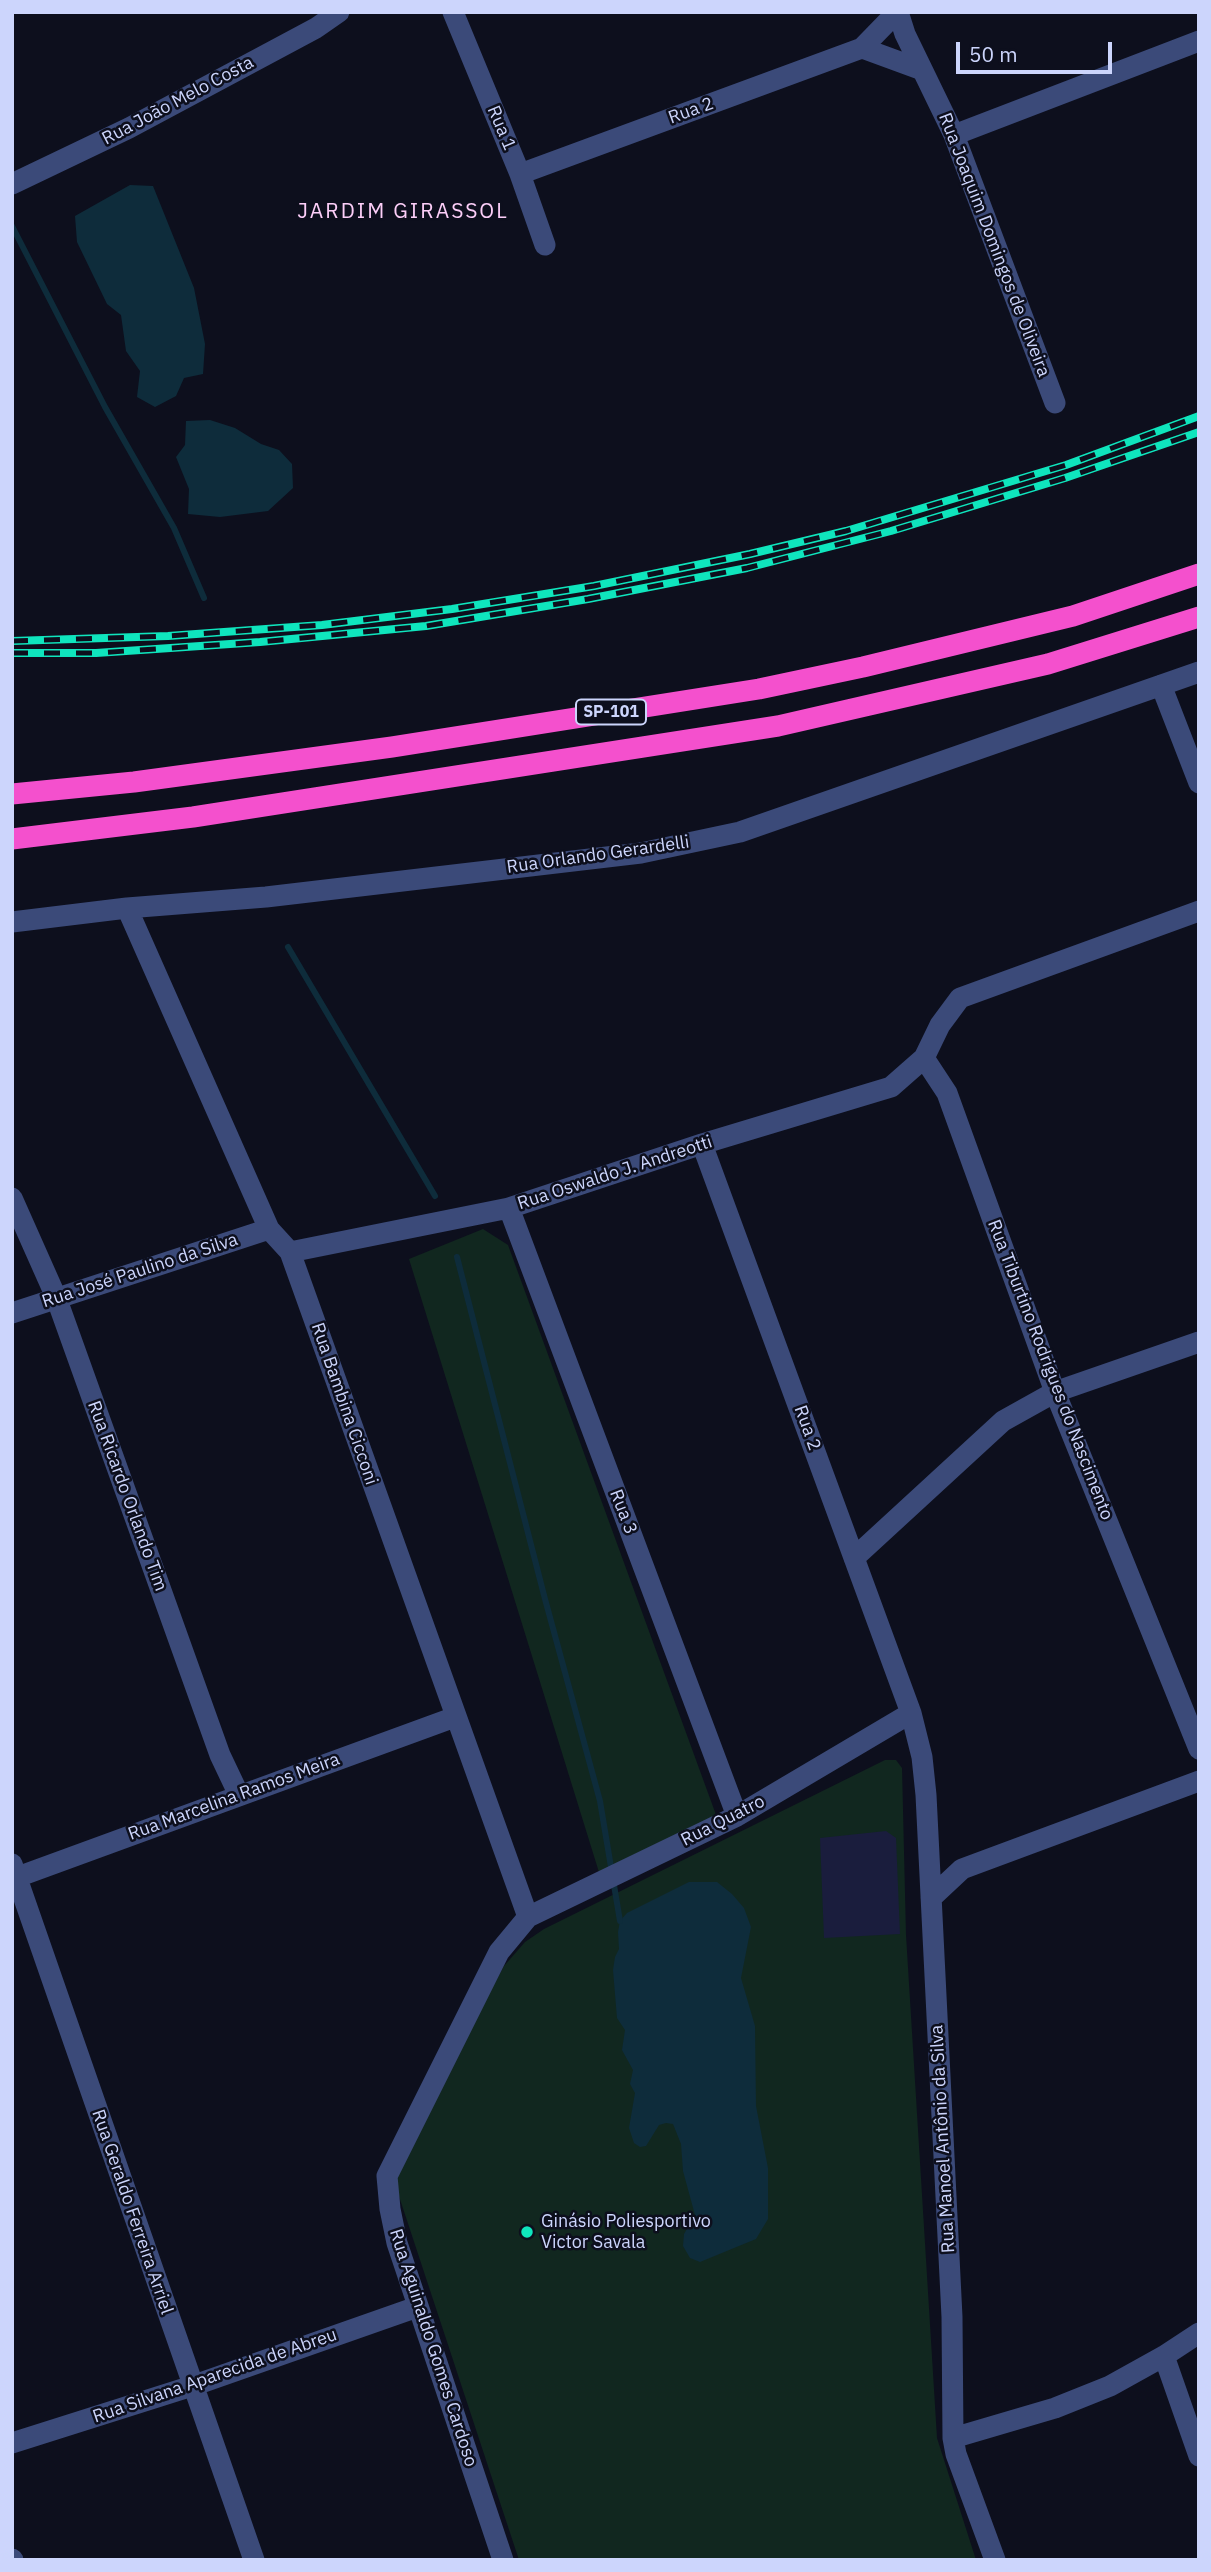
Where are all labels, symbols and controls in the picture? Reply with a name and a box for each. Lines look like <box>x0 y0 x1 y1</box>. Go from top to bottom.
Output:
scale bar <box>959 28 1115 72</box>
text: 50 m <box>969 40 1018 68</box>
street label: Rua João Melo Costa <box>99 52 257 150</box>
street label: Rua 2 <box>666 93 716 129</box>
street label: Rua 1 <box>482 102 520 154</box>
street label: Rua Joaquim Domingos de Oliveira <box>934 110 1054 380</box>
district label: JARDIM GIRASSOL <box>299 199 507 225</box>
road number: SP-101 <box>576 699 646 724</box>
street label: Rua Orlando Gerardelli <box>505 832 691 878</box>
street label: Rua Oswaldo J. Andreotti <box>515 1131 715 1215</box>
street label: Rua Tiburtino Rodrigues do Nascimento <box>983 1217 1117 1523</box>
street label: Rua José Paulino da Silva <box>39 1229 241 1313</box>
street label: Rua Bambina Cicconi <box>306 1320 382 1488</box>
street label: Rua Ricardo Orlando Tim <box>82 1398 172 1594</box>
street label: Rua 2 <box>789 1403 825 1453</box>
street label: Rua 3 <box>605 1486 641 1538</box>
street label: Rua Marcelina Ramos Meira <box>125 1749 343 1845</box>
street label: Rua Quatro <box>678 1791 768 1851</box>
street label: Rua Manoel Antônio da Silva <box>926 2024 960 2254</box>
street label: Rua Geraldo Ferreira Arriel <box>87 2107 177 2317</box>
place label: Ginásio Poliesportivo Victor Savala <box>541 2211 711 2254</box>
marker: Ginásio Poliesportivo Victor Savala <box>519 2224 535 2240</box>
street label: Rua Aguinaldo Gomes Cardoso <box>384 2226 482 2470</box>
street label: Rua Silvana Aparecida de Abreu <box>90 2324 340 2428</box>

